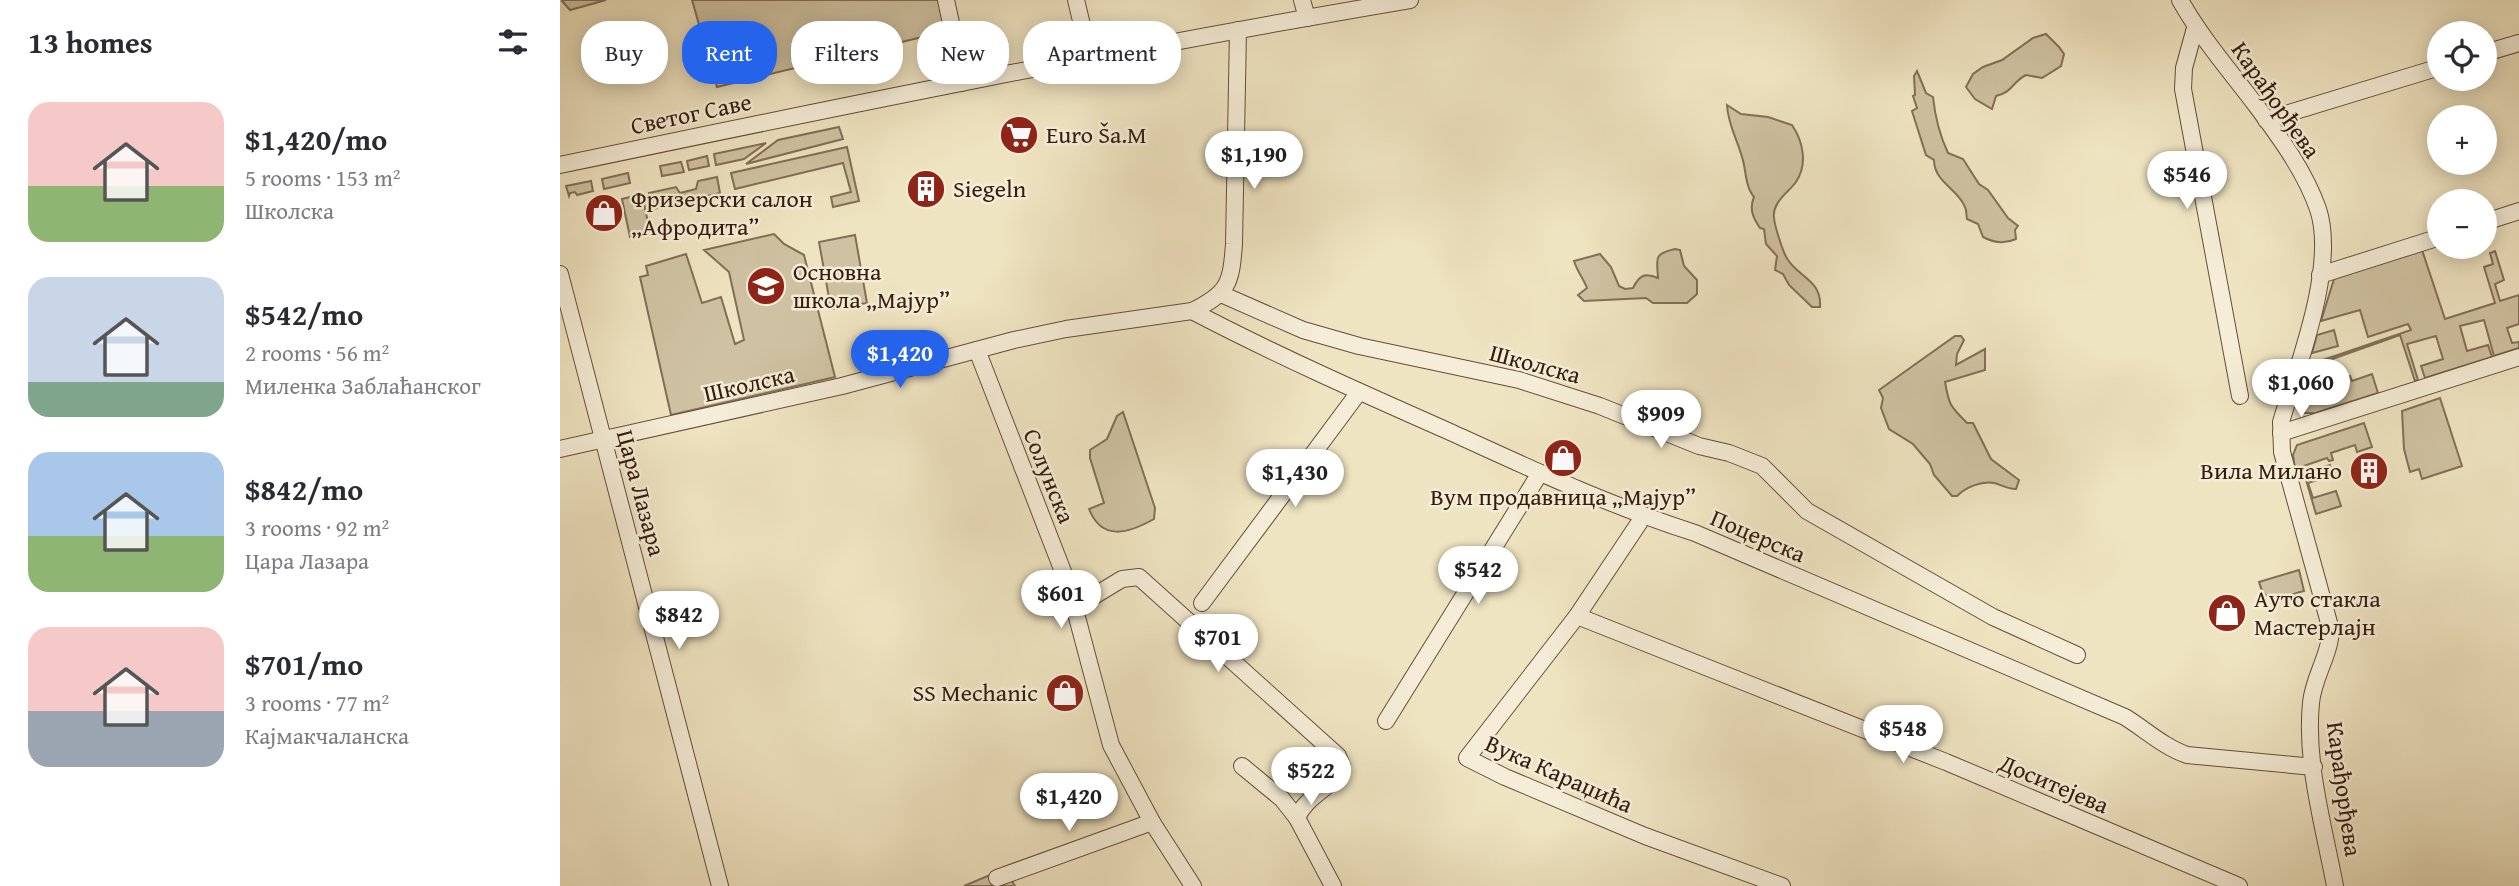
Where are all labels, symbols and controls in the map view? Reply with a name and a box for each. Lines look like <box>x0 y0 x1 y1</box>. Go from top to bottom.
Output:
text: 13 homes <box>28 20 153 64</box>
chip: Buy <box>581 21 668 84</box>
chip: Rent <box>682 21 777 84</box>
chip: Filters <box>791 21 903 84</box>
chip: New <box>917 21 1009 84</box>
chip: Apartment <box>1023 21 1181 84</box>
map controls <box>2427 21 2497 259</box>
button: locate <box>2427 21 2497 91</box>
icon: filters <box>494 23 532 61</box>
street label: Карађорђева <box>2223 34 2330 166</box>
street label: Светог Саве <box>627 84 755 143</box>
button: + <box>2427 105 2497 175</box>
supermarket icon: Euro Ša.M <box>998 114 1040 156</box>
text: $1,420/mo <box>245 117 387 161</box>
place label: Euro Ša.M <box>1046 117 1147 152</box>
icon: home <box>84 130 168 214</box>
pin: $1,190 <box>1197 132 1311 191</box>
text: $1,190 <box>1221 137 1287 170</box>
pin: $546 <box>2146 152 2228 211</box>
text: $546 <box>2163 157 2211 190</box>
text: 5 rooms · 153 m² <box>245 161 400 194</box>
building icon: Siegeln <box>905 168 947 210</box>
place label: Siegeln <box>953 171 1027 206</box>
place label: Фризерски салон „Афродита” <box>631 181 813 244</box>
button: − <box>2427 189 2497 259</box>
shop icon: Фризерски салон „Афродита” <box>583 192 625 234</box>
text: Школска <box>245 194 334 227</box>
place label: Основна школа „Мајур” <box>793 254 950 317</box>
school or university icon: Основна школа „Мајур” <box>745 265 787 307</box>
text: $542/mo <box>245 292 363 336</box>
icon: home <box>84 305 168 389</box>
pin: $1,420 <box>843 330 957 390</box>
street label: Школска <box>1486 335 1585 393</box>
text: 2 rooms · 56 m² <box>245 336 389 369</box>
text: $1,420 <box>867 336 933 369</box>
street label: Школска <box>700 356 799 411</box>
pin: $1,060 <box>2244 360 2358 419</box>
text: $1,060 <box>2268 365 2334 398</box>
text: Миленка Заблаћанског <box>245 369 481 402</box>
pin: $909 <box>1620 391 1702 450</box>
text: $909 <box>1637 396 1685 429</box>
street label: Солунска <box>1015 423 1084 529</box>
street label: Цара Лазара <box>608 426 675 560</box>
shop icon: Вум продавница „Мајур” <box>1542 437 1584 479</box>
pin: $1,430 <box>1238 449 1352 509</box>
building icon: Вила Милано <box>2348 450 2390 492</box>
place label: Вила Милано <box>2200 453 2342 488</box>
text: $1,430 <box>1262 455 1328 488</box>
text: $842/mo <box>245 467 363 511</box>
place label: Вум продавница „Мајур” <box>1430 479 1696 514</box>
icon: home <box>84 480 168 564</box>
street label: Поцерска <box>1705 500 1812 571</box>
text: 3 rooms · 92 m² <box>245 511 389 544</box>
text: Цара Лазара <box>245 544 369 577</box>
pin: $542 <box>1437 546 1519 606</box>
text: $542 <box>1454 552 1502 585</box>
pin: $601 <box>1020 570 1102 630</box>
text: $601 <box>1037 576 1085 609</box>
place label: Ауто стакла Мастерлајн <box>2254 581 2381 644</box>
pin: $842 <box>638 592 720 651</box>
shop icon: Ауто стакла Мастерлајн <box>2206 592 2248 634</box>
text: $842 <box>655 597 703 630</box>
pin: $701 <box>1177 614 1259 674</box>
text: $701 <box>1194 620 1242 653</box>
text: $701/mo <box>245 642 363 686</box>
icon: home <box>84 655 168 739</box>
shop icon: SS Mechanic <box>1044 672 1086 714</box>
place label: SS Mechanic <box>912 675 1038 710</box>
text: 3 rooms · 77 m² <box>245 686 389 719</box>
pin: $548 <box>1862 706 1944 765</box>
text: $548 <box>1879 711 1927 744</box>
text: Кајмакчаланска <box>245 719 409 752</box>
street label: Карађорђева <box>2318 719 2371 859</box>
street label: Вука Караџића <box>1480 725 1639 822</box>
street label: Доситејева <box>1993 744 2115 823</box>
pin: $522 <box>1270 748 1352 807</box>
text: $522 <box>1287 753 1335 786</box>
pin: $1,420 <box>1012 774 1126 833</box>
text: $1,420 <box>1036 779 1102 812</box>

